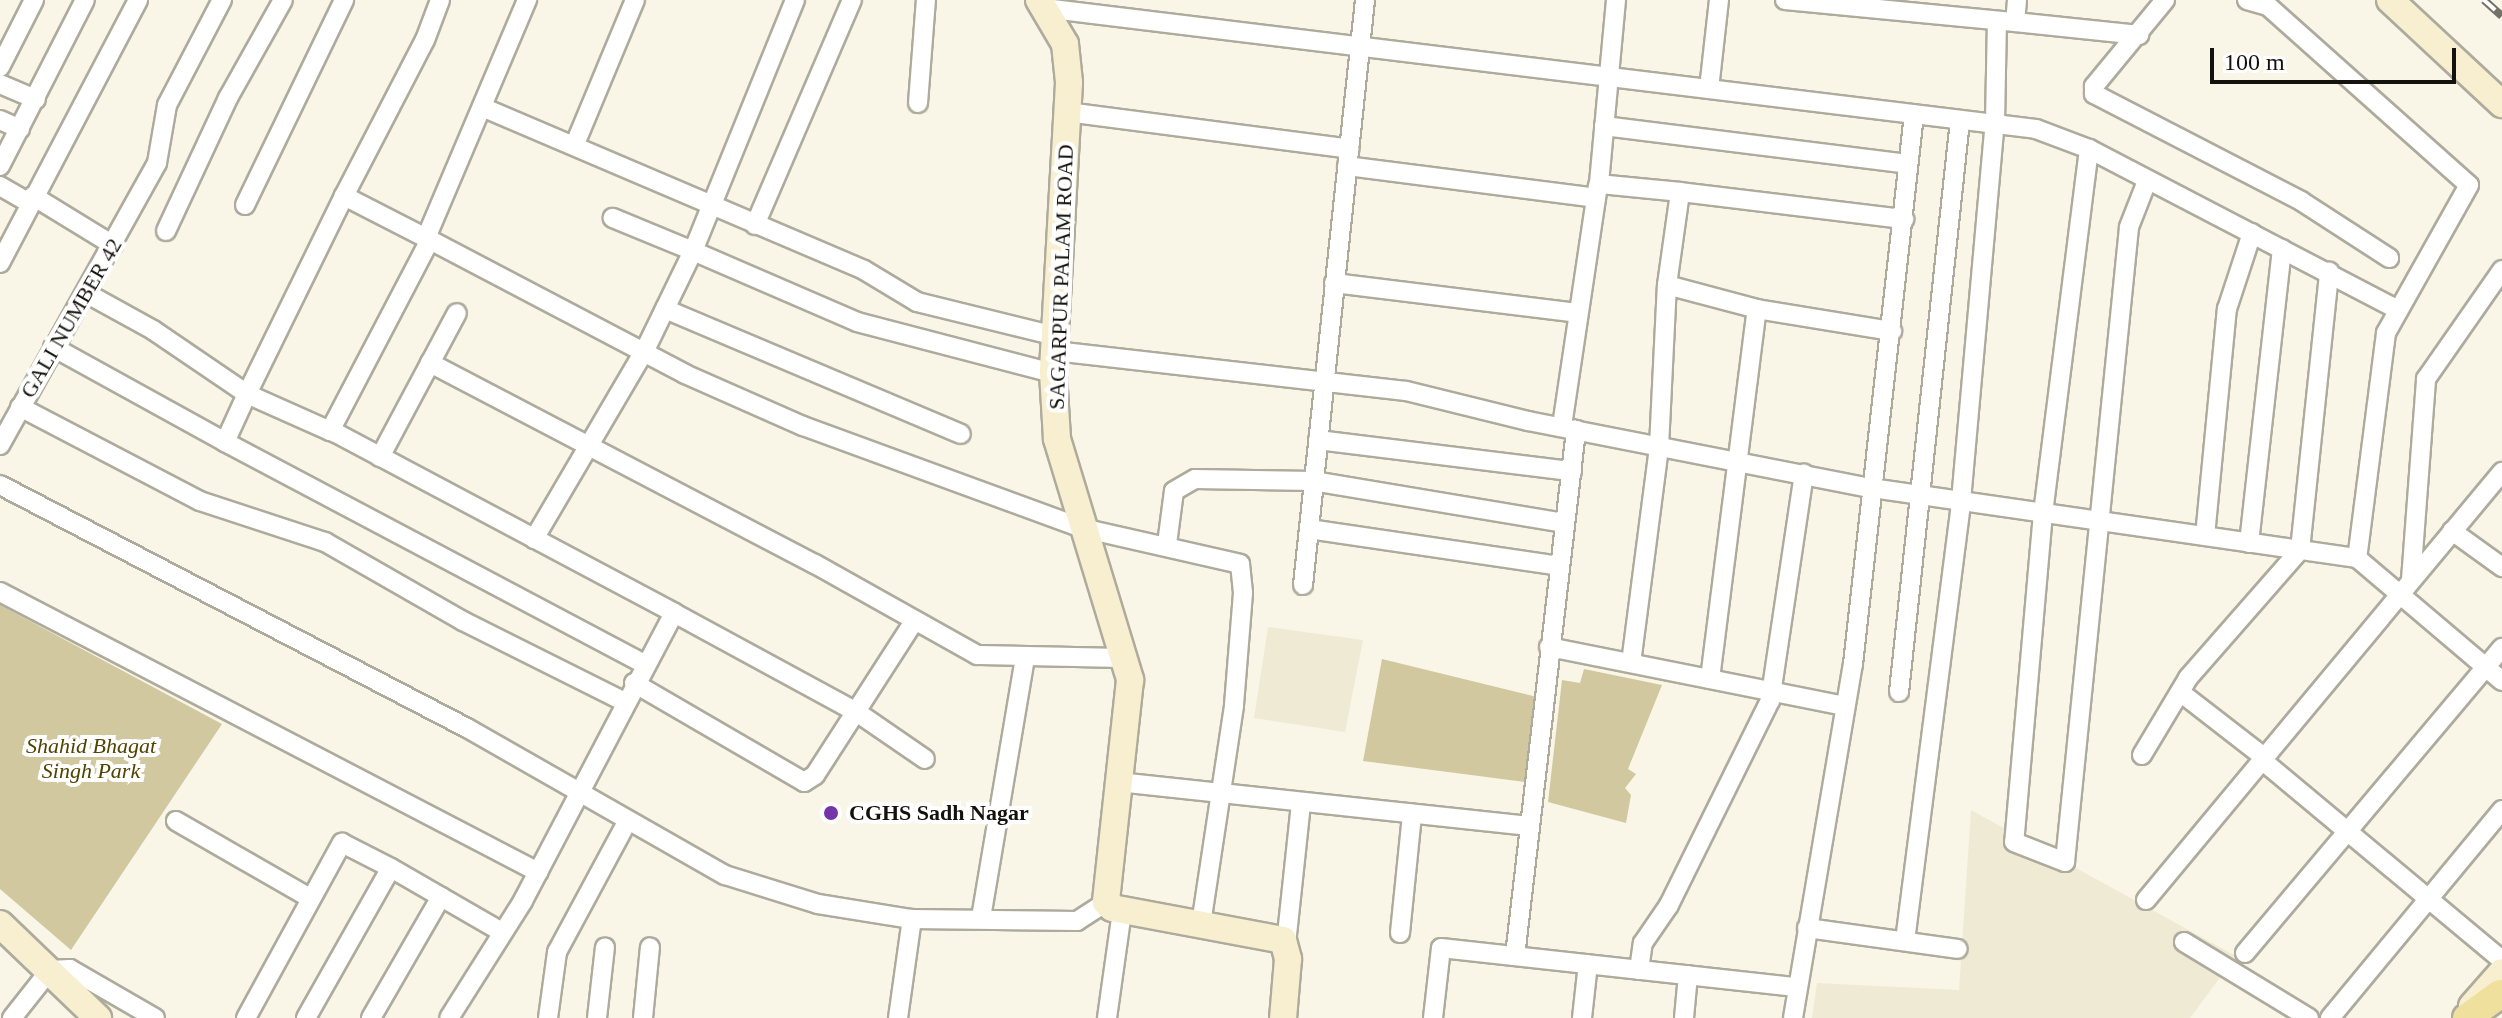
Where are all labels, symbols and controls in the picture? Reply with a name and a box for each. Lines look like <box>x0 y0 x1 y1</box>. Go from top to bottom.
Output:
scale bar <box>2214 32 2460 82</box>
text: 100 m <box>2224 49 2285 75</box>
street label: SAGARPUR PALAM ROAD <box>1043 144 1079 410</box>
street label: GALI NUMBER 42 <box>15 234 127 402</box>
park label: Shahid Bhagat Singh Park <box>26 732 156 784</box>
place label: CGHS Sadh Nagar <box>849 800 1029 826</box>
marker: CGHS Sadh Nagar <box>820 802 842 824</box>

